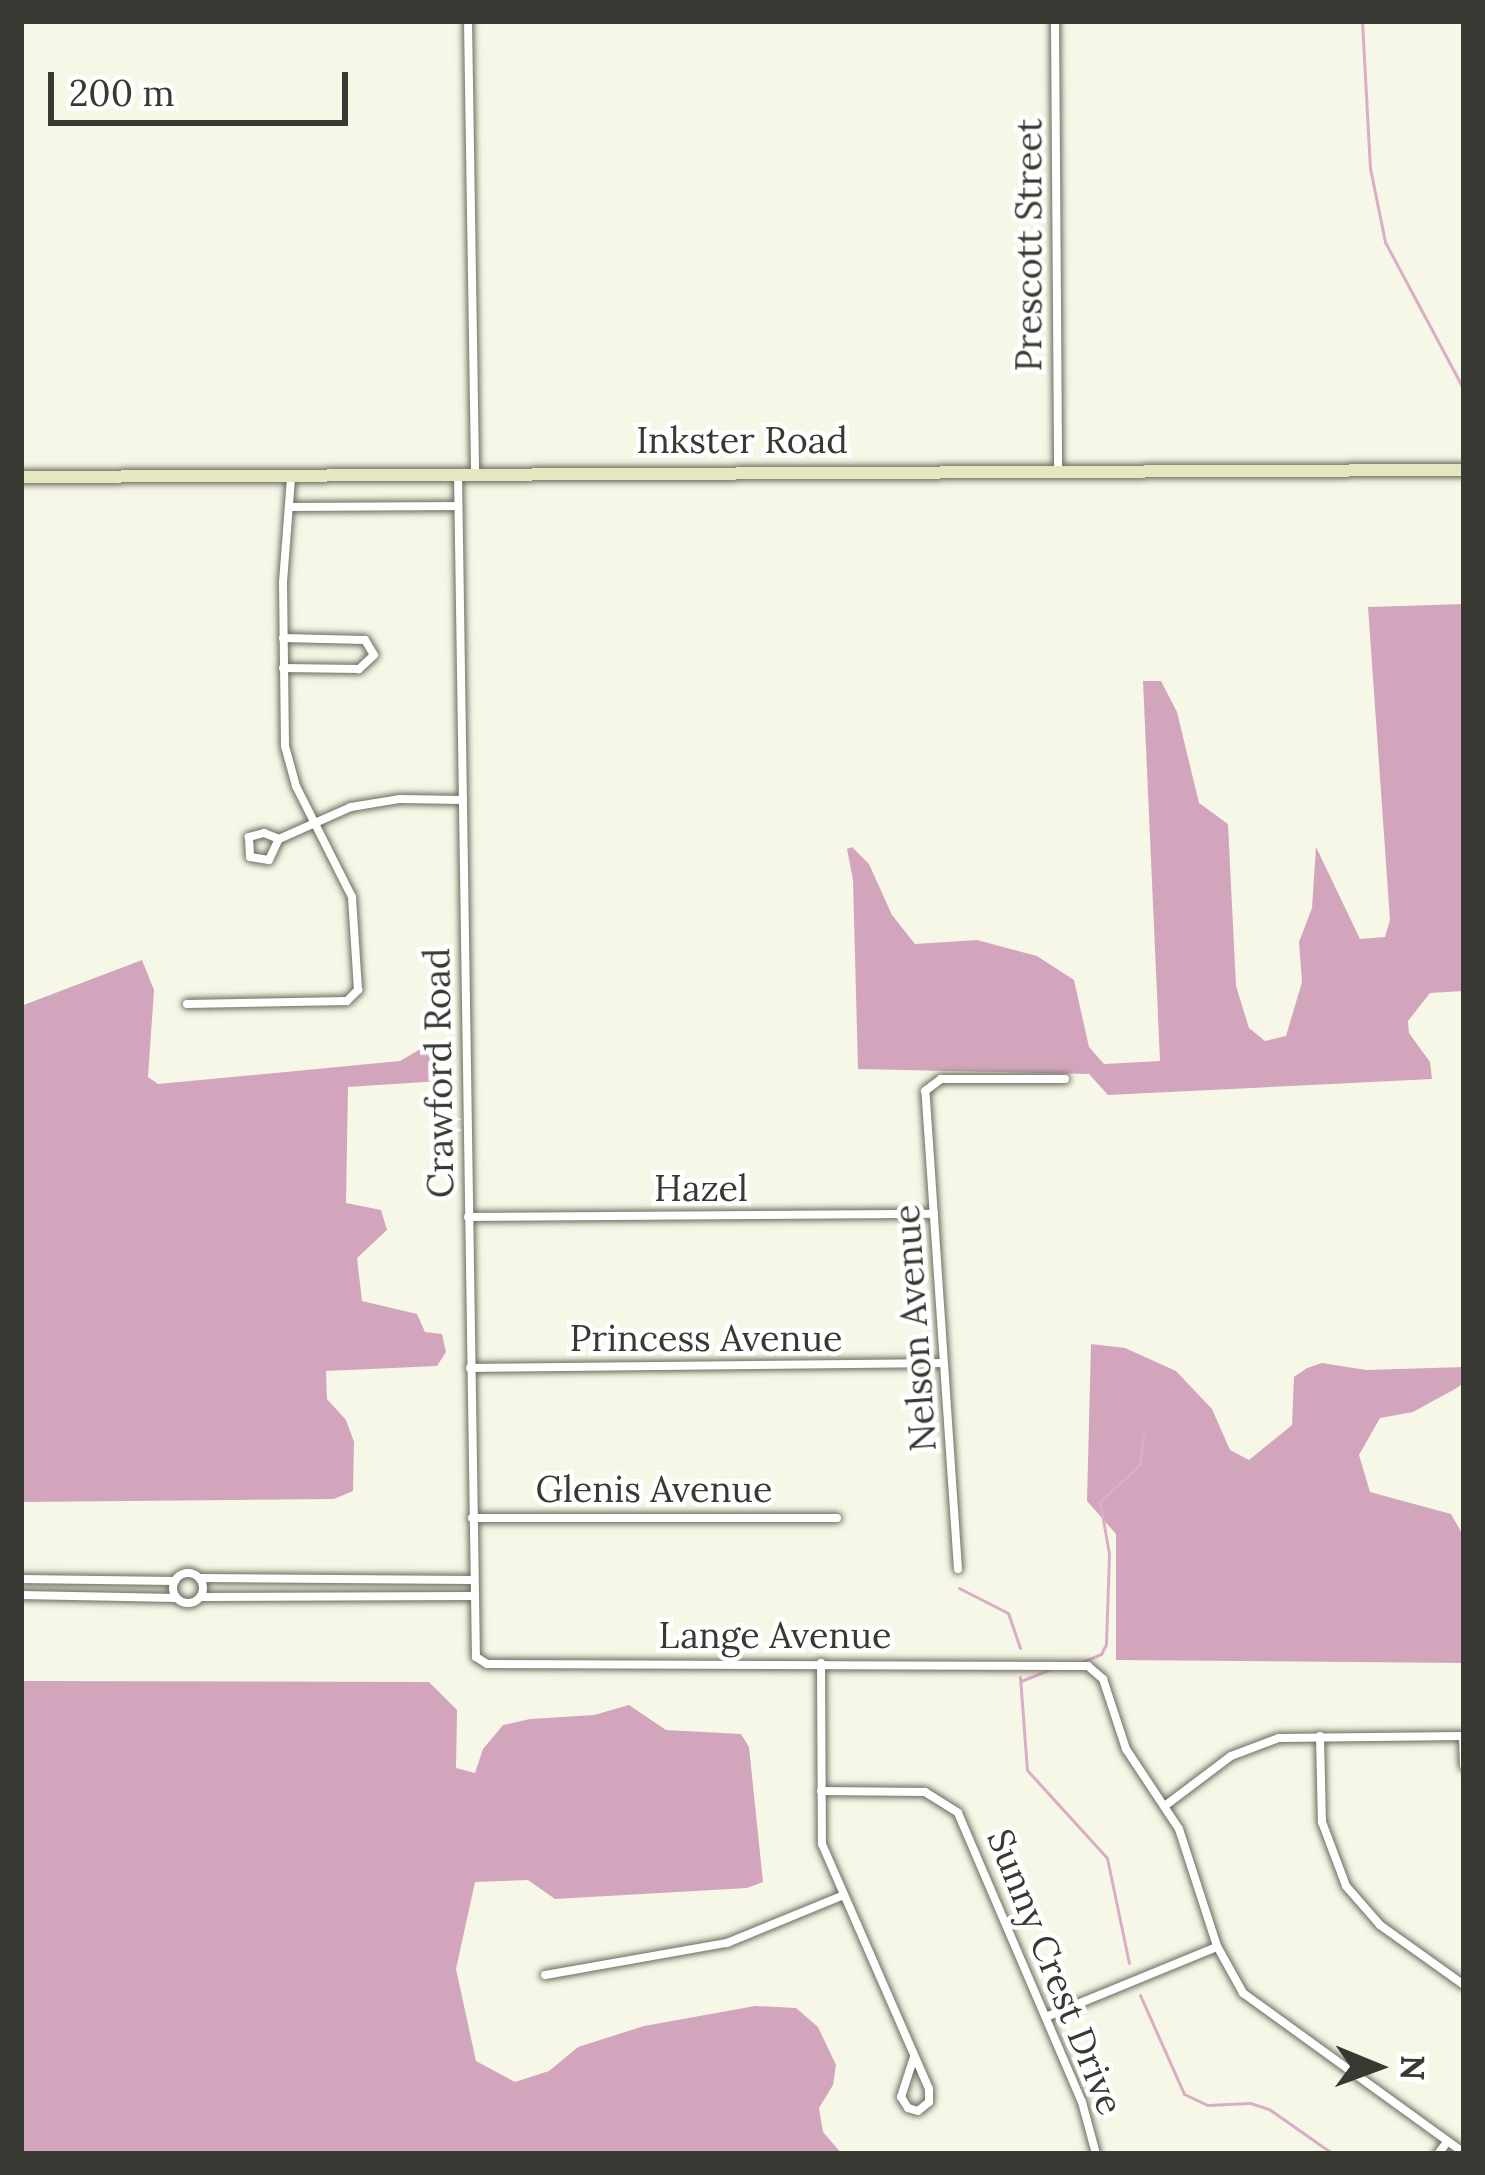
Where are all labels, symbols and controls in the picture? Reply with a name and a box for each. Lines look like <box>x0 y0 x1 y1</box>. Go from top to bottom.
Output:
scale bar <box>54 48 354 122</box>
text: 200 m <box>69 70 175 116</box>
street label: Prescott Street <box>1007 118 1051 372</box>
street label: Inkster Road <box>636 419 848 463</box>
street label: Crawford Road <box>415 948 463 1198</box>
street label: Hazel <box>654 1167 748 1211</box>
street label: Nelson Avenue <box>885 1203 945 1453</box>
street label: Princess Avenue <box>570 1317 842 1361</box>
street label: Glenis Avenue <box>536 1468 772 1512</box>
street label: Lange Avenue <box>659 1614 891 1658</box>
street label: Sunny Crest Drive <box>978 1823 1132 2121</box>
north arrow <box>1317 2007 1437 2127</box>
text: N <box>1392 2054 1434 2081</box>

